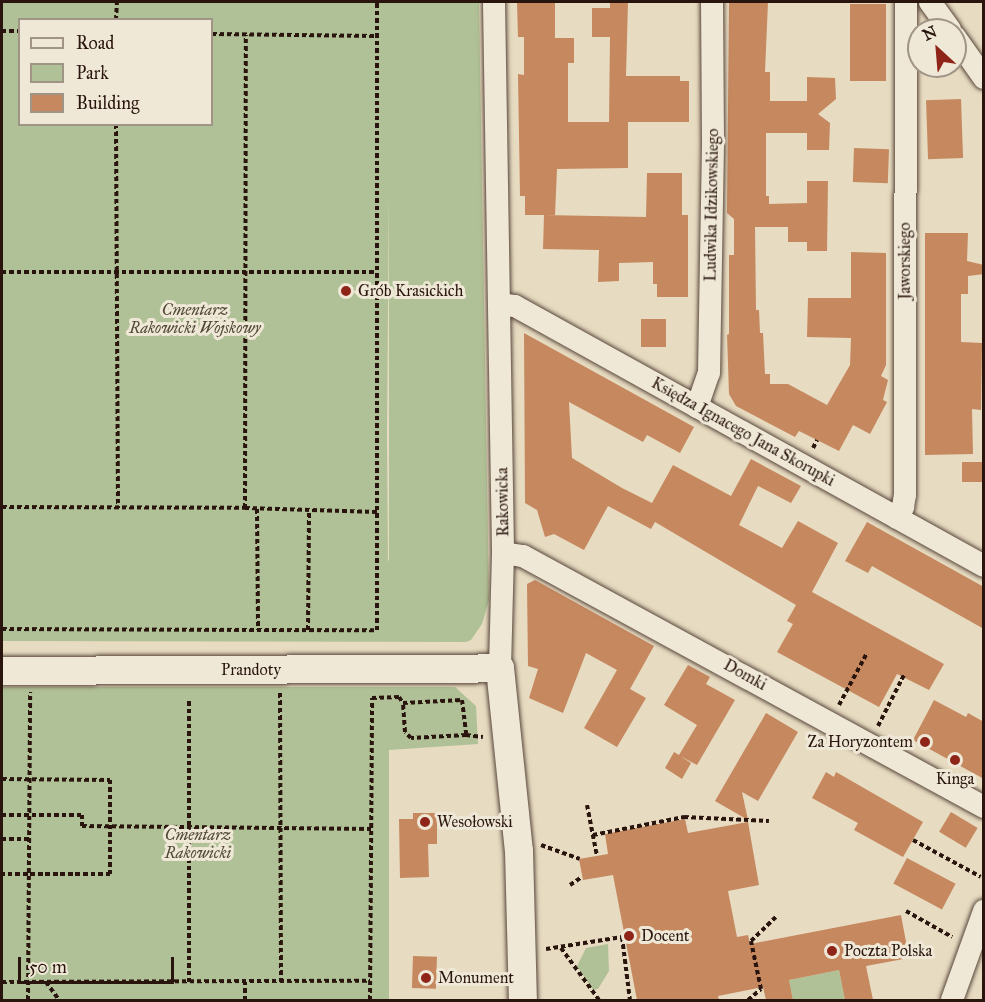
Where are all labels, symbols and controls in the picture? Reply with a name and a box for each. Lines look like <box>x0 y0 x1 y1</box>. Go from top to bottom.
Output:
legend <box>18 18 213 126</box>
north arrow <box>907 18 967 78</box>
text: N <box>919 22 940 45</box>
text: Road <box>76 32 114 54</box>
text: Park <box>76 62 109 84</box>
text: Building <box>76 92 139 114</box>
street label: Ludwika Idzikowskiego <box>701 128 723 282</box>
street label: Jaworskiego <box>895 222 915 300</box>
place label: Grób Krasickich <box>358 281 463 301</box>
marker: Grób Krasickich <box>339 284 353 298</box>
park label: Cmentarz Rakowicki Wojskowy <box>129 300 261 338</box>
street label: Księdza Ignacego Jana Skorupki <box>648 374 838 490</box>
street label: Rakowicka <box>493 467 513 537</box>
street label: Domki <box>720 655 770 695</box>
street label: Prandoty <box>221 660 281 680</box>
place label: Za Horyzontem <box>808 732 913 752</box>
marker: Za Horyzontem <box>918 735 932 749</box>
marker: Kinga <box>948 753 962 767</box>
place label: Kinga <box>936 769 974 789</box>
place label: Wesołowski <box>437 812 513 832</box>
marker: Wesołowski <box>418 815 432 829</box>
park label: Cmentarz Rakowicki <box>165 825 231 863</box>
place label: Docent <box>641 926 689 946</box>
marker: Docent <box>622 929 636 943</box>
place label: Poczta Polska <box>844 941 932 961</box>
marker: Poczta Polska <box>825 944 839 958</box>
scale bar <box>21 945 177 983</box>
text: 50 m <box>29 956 67 978</box>
place label: Monument <box>438 968 514 988</box>
marker: Monument <box>419 971 433 985</box>

